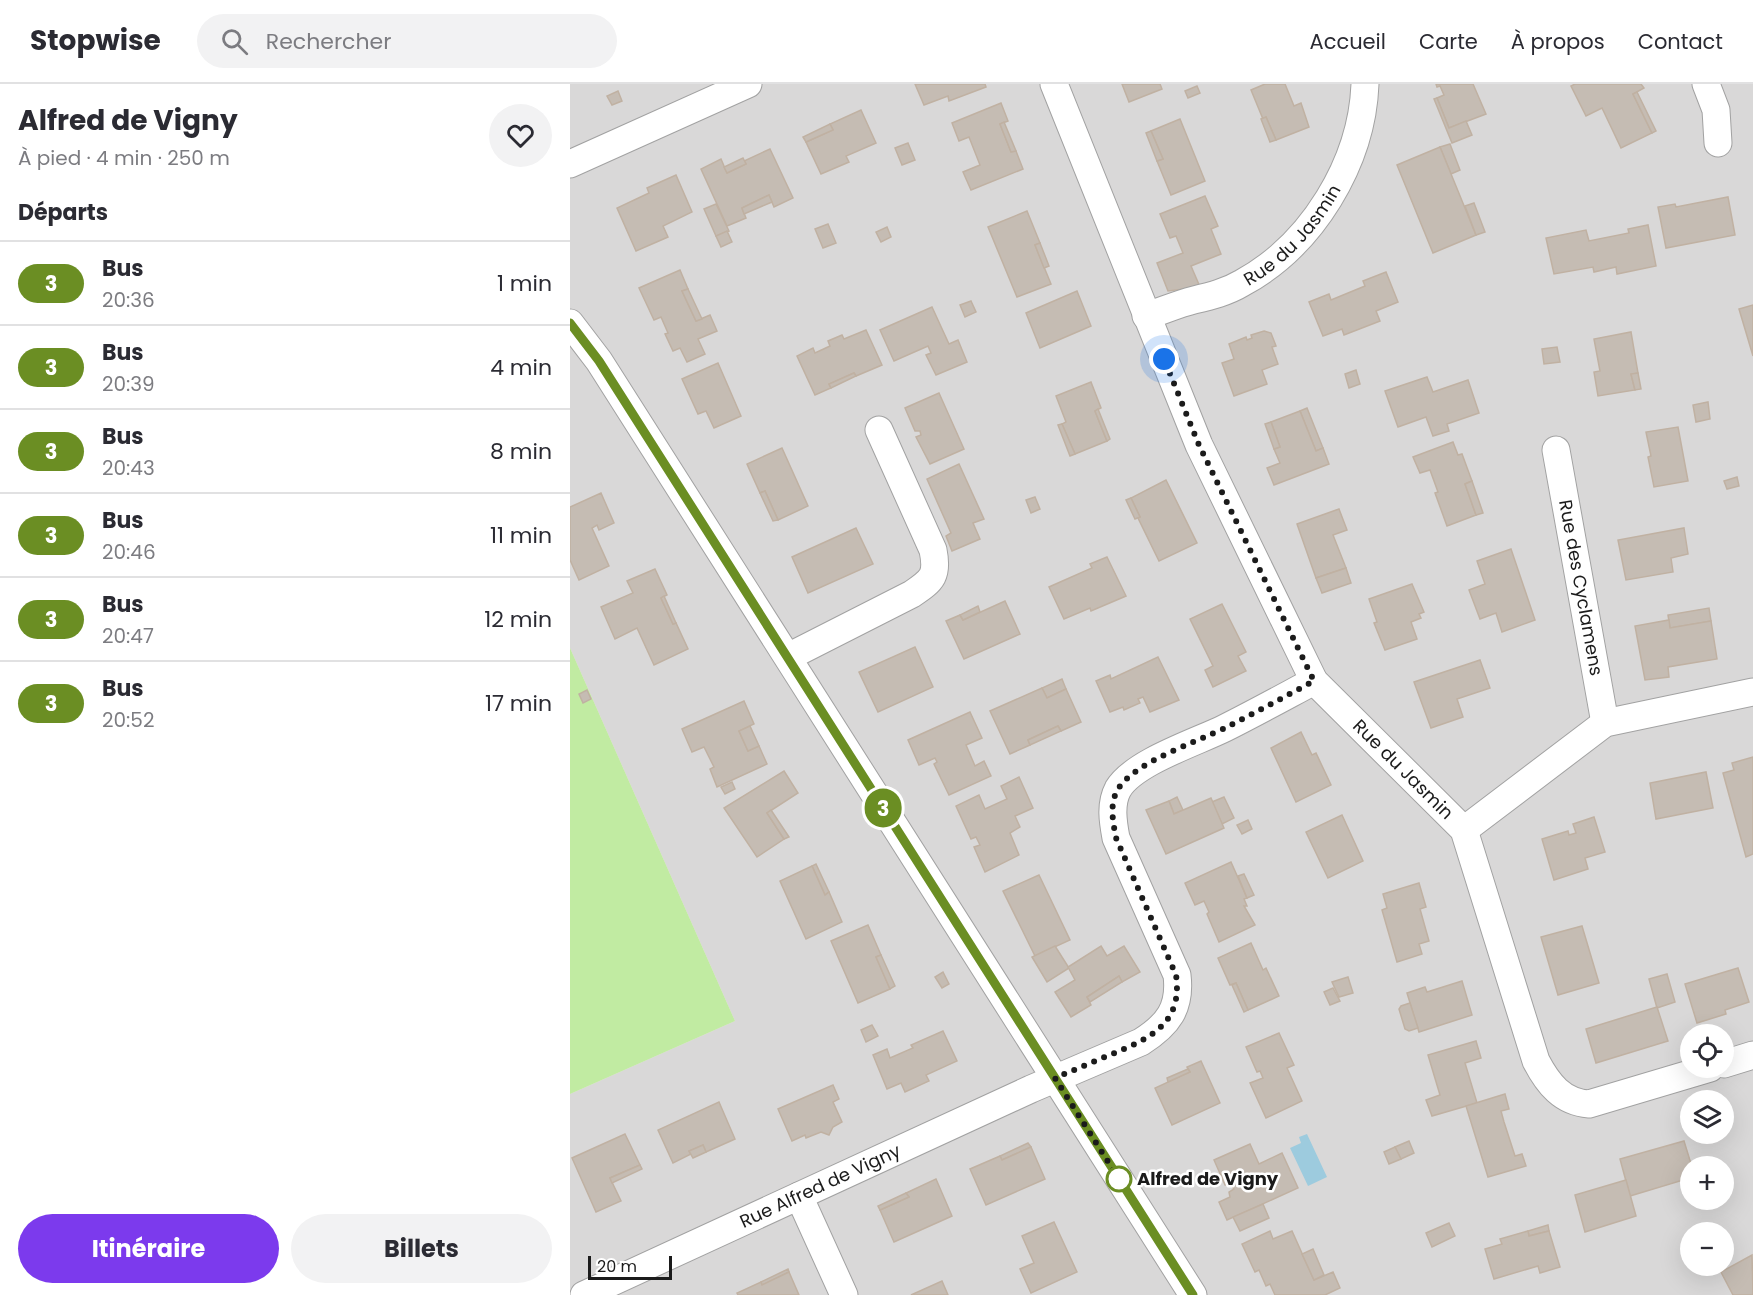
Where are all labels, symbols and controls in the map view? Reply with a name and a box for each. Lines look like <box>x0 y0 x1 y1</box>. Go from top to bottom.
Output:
search box <box>197 14 617 68</box>
text: Stopwise <box>30 21 161 60</box>
icon: search <box>218 25 251 58</box>
text: Rechercher <box>266 26 391 57</box>
text: Accueil <box>1309 27 1386 56</box>
text: Carte <box>1419 27 1478 56</box>
text: À propos <box>1511 27 1605 56</box>
text: Contact <box>1638 27 1723 56</box>
text: Alfred de Vigny <box>18 101 238 140</box>
button: heart <box>489 104 552 167</box>
text: À pied · 4 min · 250 m <box>18 144 230 172</box>
street label: Rue du Jasmin <box>1239 180 1346 291</box>
text: Départs <box>18 197 108 228</box>
text: Bus <box>102 253 144 284</box>
text: 1 min <box>497 268 552 299</box>
text: 3 <box>45 269 57 298</box>
text: 20:36 <box>102 286 155 314</box>
text: Bus <box>102 337 144 368</box>
your location <box>1149 344 1179 374</box>
text: 4 min <box>490 352 552 383</box>
text: 3 <box>45 353 57 382</box>
text: 20:39 <box>102 370 155 398</box>
text: Bus <box>102 421 144 452</box>
text: 8 min <box>490 436 552 467</box>
text: 3 <box>45 437 57 466</box>
text: 20:43 <box>102 454 155 482</box>
street label: Rue des Cyclamens <box>1553 498 1609 678</box>
text: Bus <box>102 505 144 536</box>
text: 11 min <box>490 520 552 551</box>
text: 3 <box>45 521 57 550</box>
text: 20:46 <box>102 538 156 566</box>
text: Bus <box>102 589 144 620</box>
text: 12 min <box>484 604 552 635</box>
text: 3 <box>45 605 57 634</box>
text: 20:47 <box>102 622 154 650</box>
text: Bus <box>102 673 144 704</box>
text: 17 min <box>485 688 552 719</box>
text: 3 <box>45 689 57 718</box>
text: 20:52 <box>102 706 154 734</box>
street label: Rue du Jasmin <box>1347 713 1459 825</box>
line badge: 3 <box>864 788 902 828</box>
text: 3 <box>877 794 889 823</box>
map controls <box>1680 1024 1734 1276</box>
button: locate <box>1680 1024 1734 1078</box>
button: layers <box>1680 1090 1734 1144</box>
street label: Rue Alfred de Vigny <box>735 1138 904 1234</box>
button: + <box>1680 1156 1734 1210</box>
marker: Alfred de Vigny <box>1106 1166 1132 1192</box>
place label: Alfred de Vigny <box>1137 1166 1279 1191</box>
button: Itinéraire <box>18 1214 279 1283</box>
button: Billets <box>291 1214 552 1283</box>
button: − <box>1680 1222 1734 1276</box>
scale bar <box>588 1253 672 1280</box>
text: 20 m <box>597 1255 637 1278</box>

